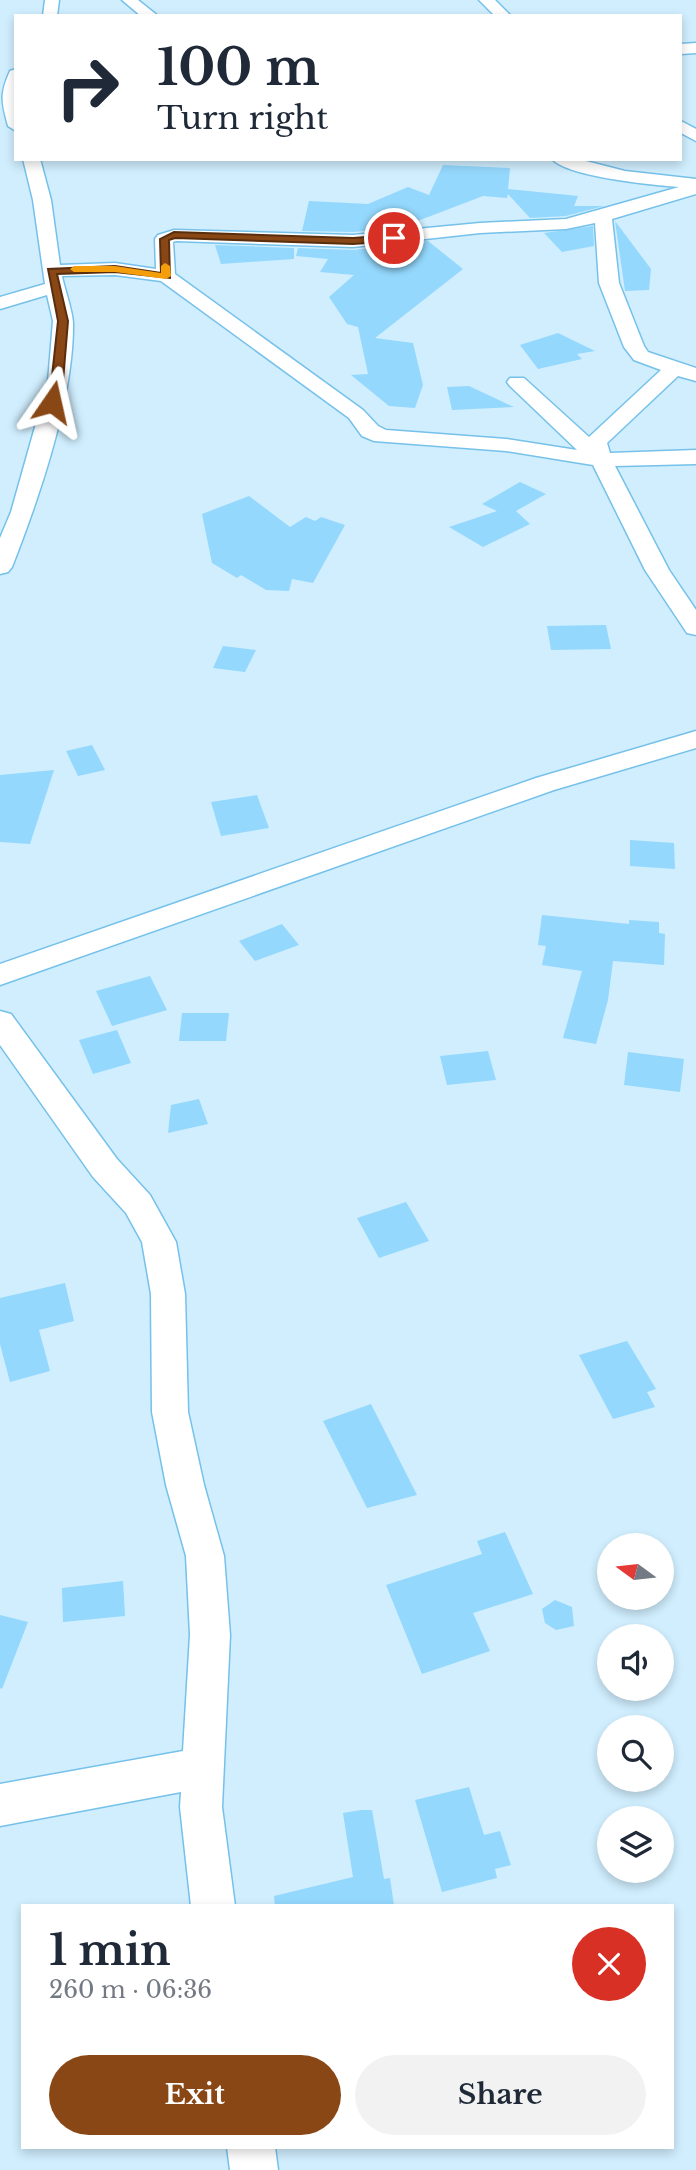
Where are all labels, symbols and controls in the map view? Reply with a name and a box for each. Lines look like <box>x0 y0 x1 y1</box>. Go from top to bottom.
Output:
text: 100 m <box>157 37 320 98</box>
icon: right <box>42 42 133 133</box>
text: Turn right <box>157 98 328 138</box>
pin <box>364 208 424 268</box>
icon: arrive <box>375 219 413 257</box>
position arrow <box>15 365 89 439</box>
north arrow <box>597 1533 674 1610</box>
map controls <box>597 1533 674 1883</box>
button: sound <box>597 1624 674 1701</box>
button: search <box>597 1715 674 1792</box>
button: layers <box>597 1806 674 1883</box>
text: 1 min <box>49 1924 171 1976</box>
button: close <box>572 1927 646 2001</box>
text: 260 m · 06:36 <box>49 1976 212 2004</box>
button: Exit <box>49 2055 341 2135</box>
button: Share <box>355 2055 646 2135</box>

